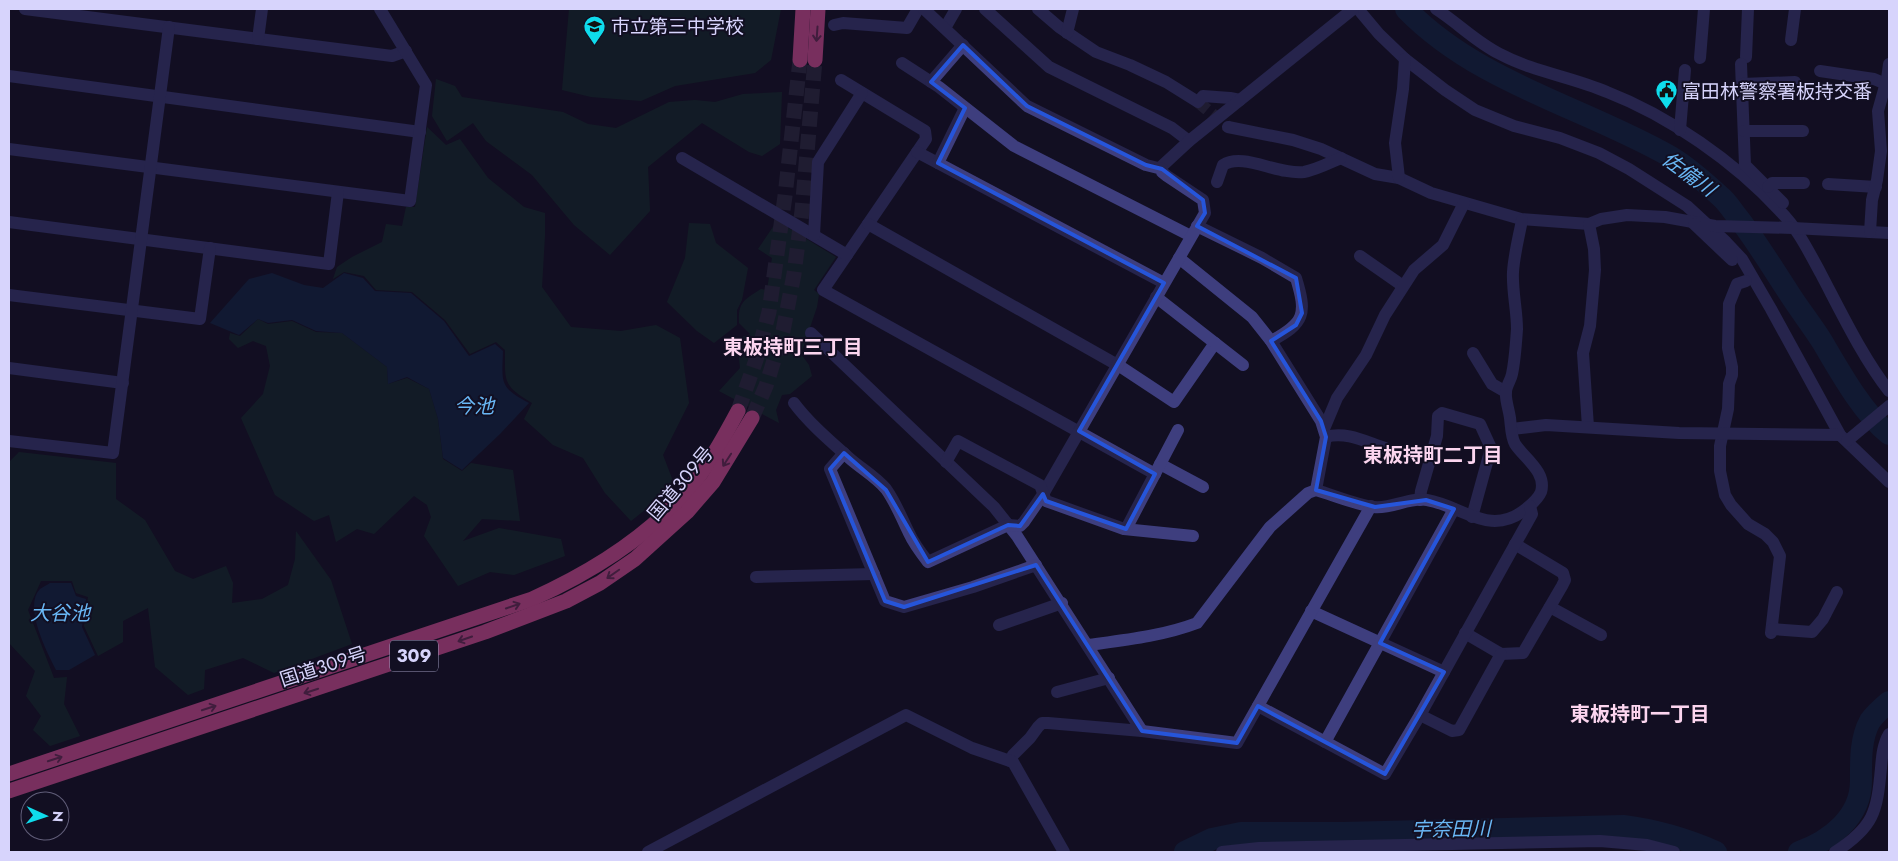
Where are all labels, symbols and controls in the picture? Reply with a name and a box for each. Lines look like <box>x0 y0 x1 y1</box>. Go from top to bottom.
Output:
place label: 市立第三中学校 <box>611 13 744 40</box>
school or university icon: 市立第三中学校 <box>583 14 607 45</box>
one-way arrow <box>812 26 821 42</box>
place label: 富田林警察署板持交番 <box>1682 78 1872 105</box>
public building icon: 富田林警察署板持交番 <box>1654 79 1678 110</box>
water label: 佐備川 <box>1656 145 1723 205</box>
district label: 東板持町三丁目 <box>723 333 863 362</box>
water label: 今池 <box>454 392 496 421</box>
street label: 国道309号 <box>641 440 720 526</box>
district label: 東板持町二丁目 <box>1363 441 1503 470</box>
one-way arrow <box>722 452 732 466</box>
one-way arrow <box>606 569 620 579</box>
water label: 大谷池 <box>30 599 92 628</box>
one-way arrow <box>504 601 520 610</box>
one-way arrow <box>458 635 473 644</box>
street label: 国道309号 <box>276 640 370 693</box>
road number: 309 <box>390 640 438 671</box>
one-way arrow <box>304 687 319 696</box>
district label: 東板持町一丁目 <box>1570 700 1710 729</box>
one-way arrow <box>201 703 217 713</box>
one-way arrow <box>47 754 62 763</box>
north arrow <box>20 791 70 841</box>
text: N <box>48 811 68 823</box>
water label: 宇奈田川 <box>1411 814 1493 845</box>

